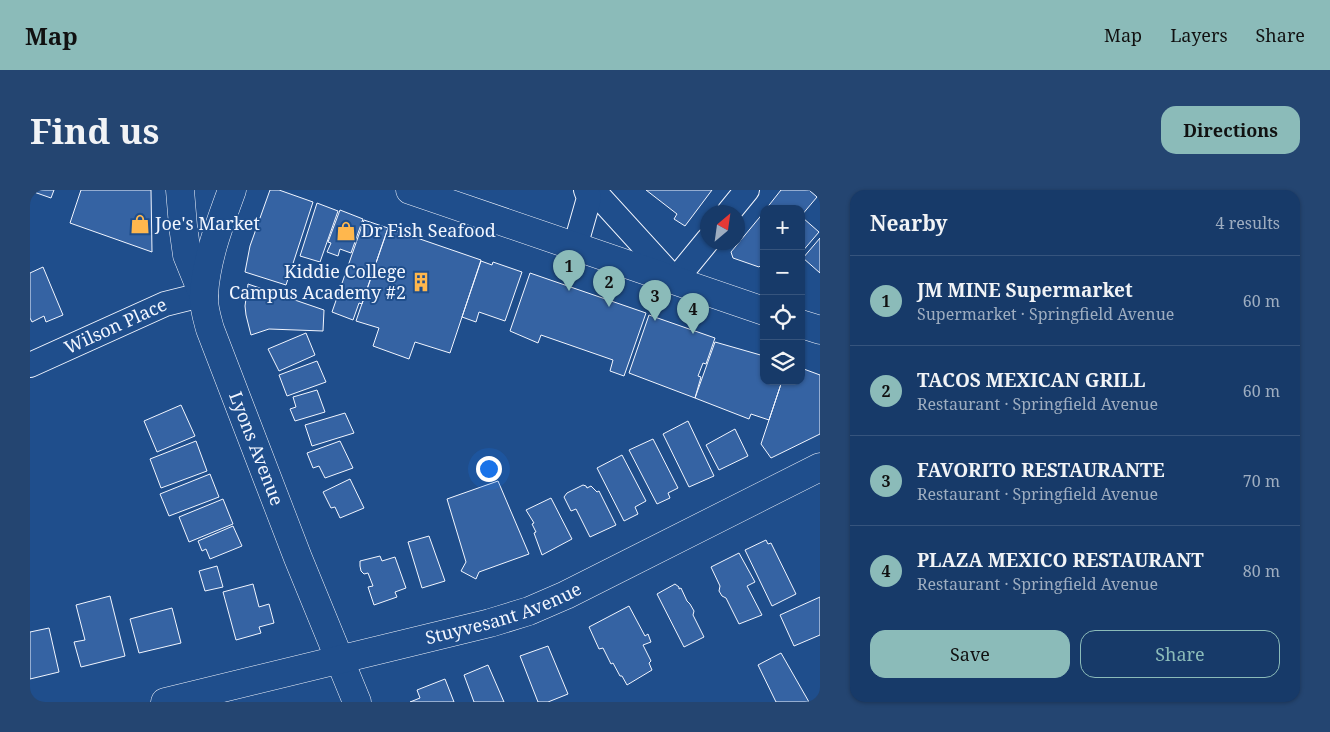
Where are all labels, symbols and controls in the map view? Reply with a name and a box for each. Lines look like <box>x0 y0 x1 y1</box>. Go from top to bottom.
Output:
text: Map <box>25 19 78 52</box>
text: Map <box>1104 23 1142 47</box>
text: Layers <box>1170 23 1228 47</box>
text: Share <box>1256 23 1305 47</box>
button: Directions <box>1161 106 1300 154</box>
text: Find us <box>30 107 159 154</box>
north arrow <box>700 205 745 250</box>
map controls <box>760 205 805 385</box>
button: + <box>760 205 805 250</box>
text: Nearby <box>870 209 948 237</box>
place label: Joe's Market <box>154 211 260 235</box>
text: 4 results <box>1216 212 1280 234</box>
shop icon: Joe's Market <box>129 213 151 235</box>
place label: Dr Fish Seafood <box>361 218 496 242</box>
shop icon: Dr Fish Seafood <box>335 220 357 242</box>
pin: 1 <box>553 250 585 291</box>
button: − <box>760 250 805 295</box>
place label: Kiddie College Campus Academy #2 <box>229 259 406 304</box>
pin: 2 <box>593 266 625 307</box>
building icon: Kiddie College Campus Academy #2 <box>410 271 432 293</box>
text: JM MINE Supermarket <box>917 277 1133 303</box>
pin: 3 <box>639 280 671 321</box>
text: 1 <box>881 290 891 312</box>
text: 60 m <box>1243 290 1280 312</box>
street label: Wilson Place <box>60 292 170 359</box>
pin: 4 <box>677 293 709 334</box>
button: locate <box>760 295 805 340</box>
text: Supermarket · Springfield Avenue <box>917 303 1174 325</box>
button: layers <box>760 340 805 385</box>
text: TACOS MEXICAN GRILL <box>917 367 1145 393</box>
text: 2 <box>881 380 891 402</box>
text: 60 m <box>1243 380 1280 402</box>
street label: Lyons Avenue <box>224 388 290 509</box>
text: Restaurant · Springfield Avenue <box>917 393 1158 415</box>
your location <box>476 456 502 482</box>
text: FAVORITO RESTAURANTE <box>917 457 1165 483</box>
text: 3 <box>881 470 891 492</box>
text: 70 m <box>1243 470 1280 492</box>
text: Restaurant · Springfield Avenue <box>917 483 1158 505</box>
text: PLAZA MEXICO RESTAURANT <box>917 547 1204 573</box>
text: 4 <box>881 560 891 582</box>
text: 80 m <box>1243 560 1280 582</box>
text: Restaurant · Springfield Avenue <box>917 573 1158 595</box>
street label: Stuyvesant Avenue <box>423 576 585 649</box>
button: Save <box>870 630 1070 678</box>
button: Share <box>1080 630 1280 678</box>

